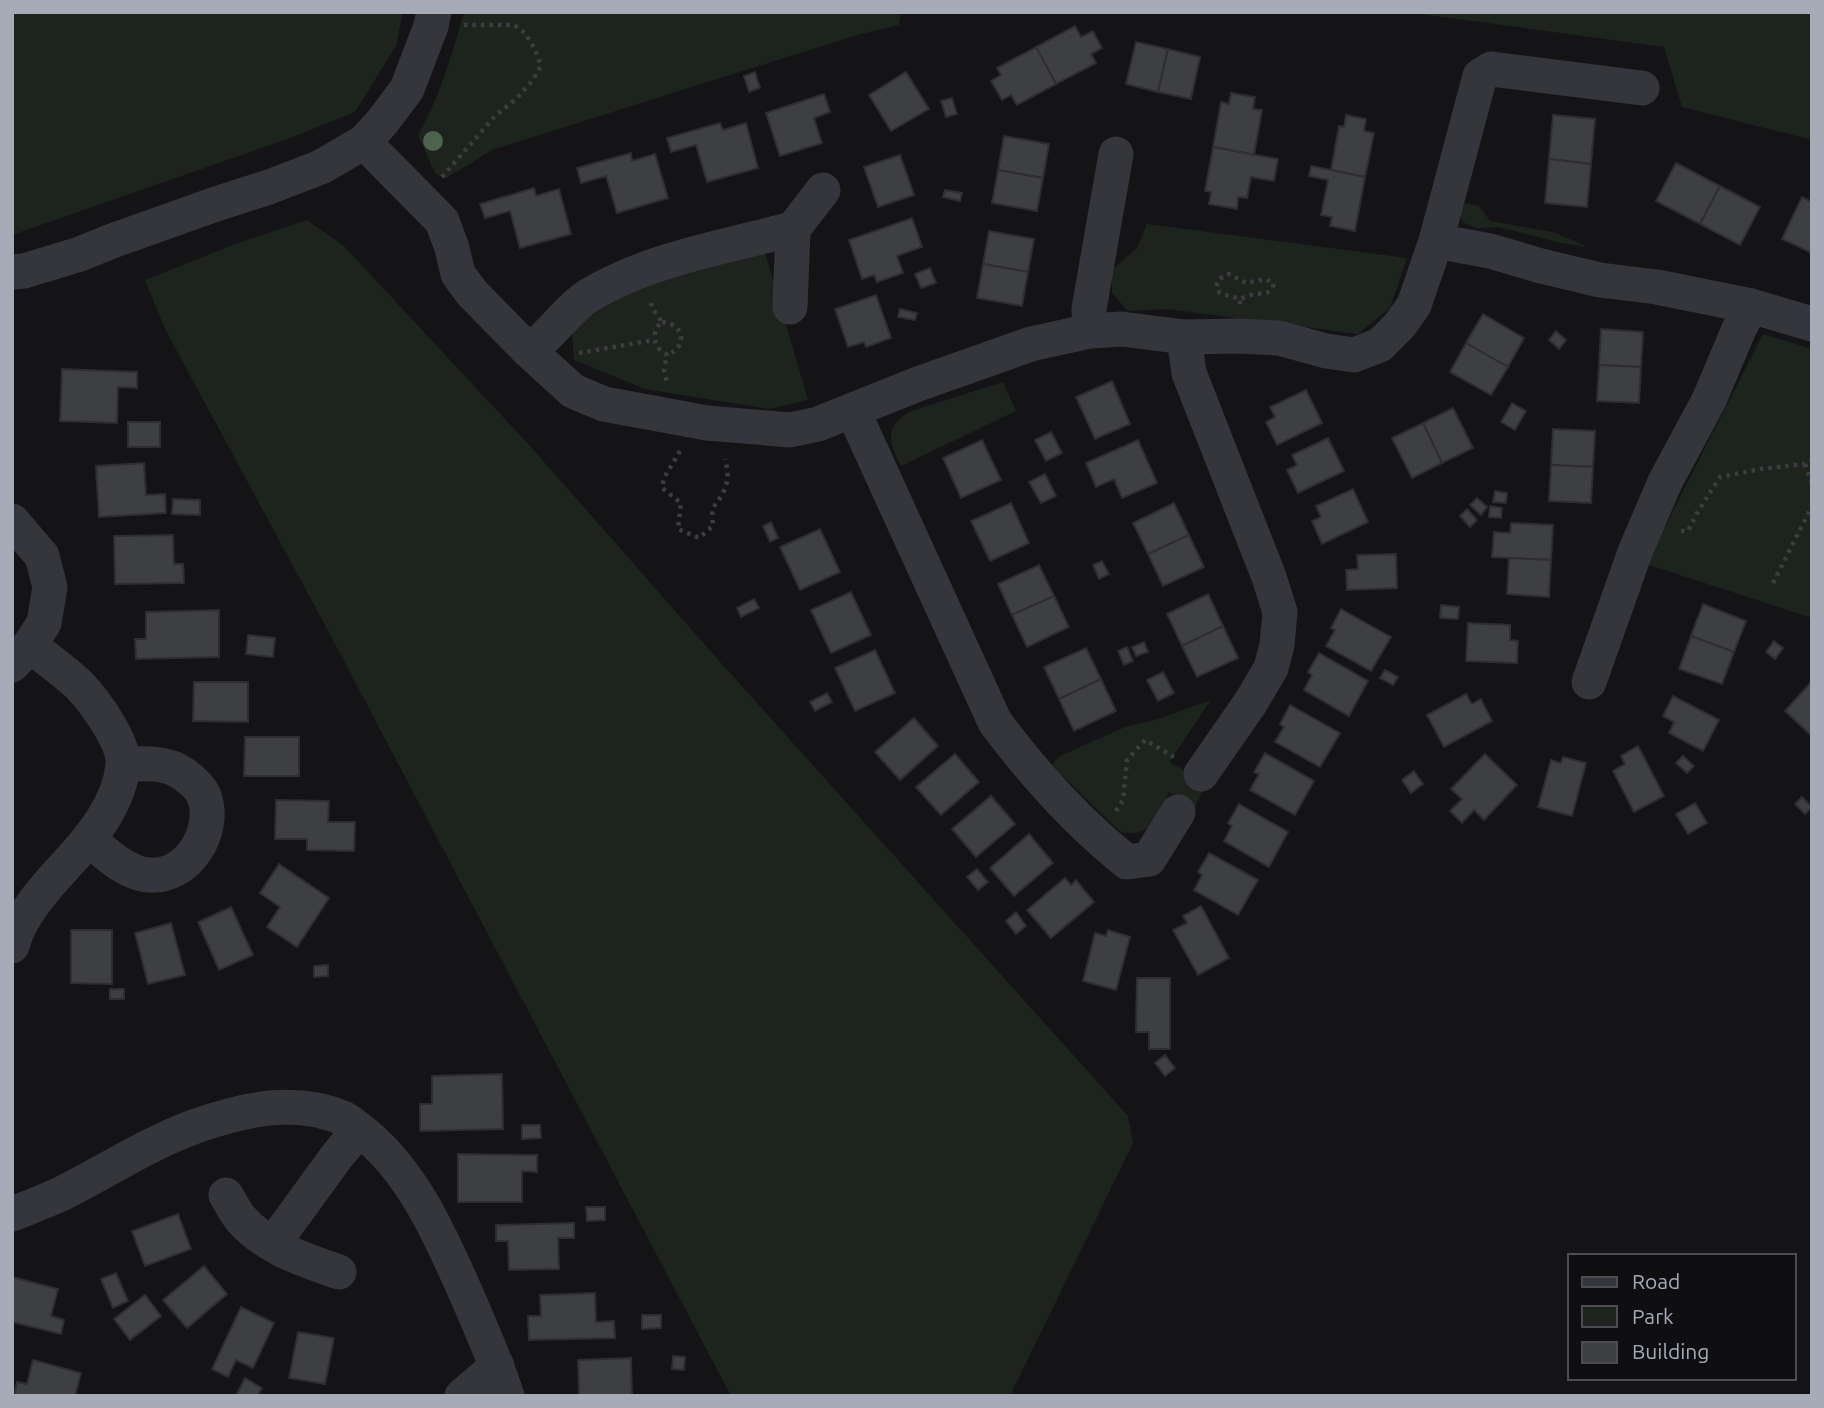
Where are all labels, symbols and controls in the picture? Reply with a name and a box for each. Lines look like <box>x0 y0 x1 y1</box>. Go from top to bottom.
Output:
legend <box>1568 1254 1796 1380</box>
text: Road <box>1632 1269 1680 1293</box>
text: Park <box>1632 1304 1674 1328</box>
text: Building <box>1632 1339 1709 1363</box>

